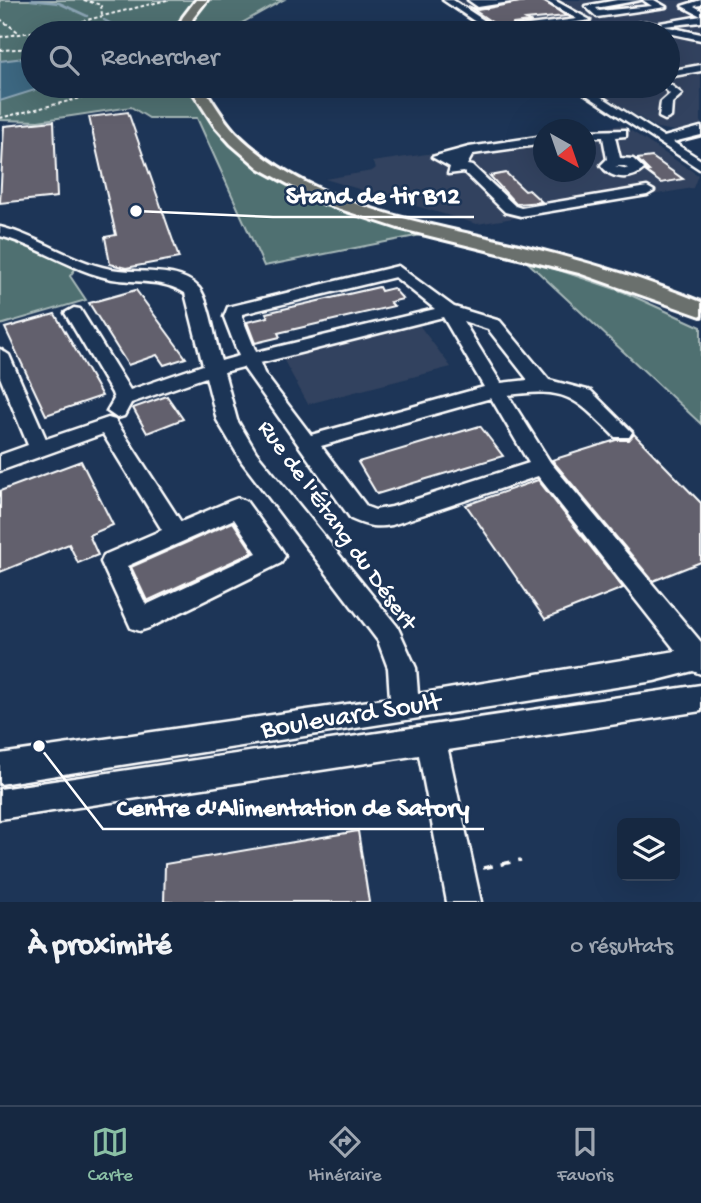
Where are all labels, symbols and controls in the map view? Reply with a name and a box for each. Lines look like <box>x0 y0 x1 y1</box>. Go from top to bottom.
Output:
search box <box>21 21 680 98</box>
icon: search <box>45 41 83 79</box>
text: Rechercher <box>101 44 219 75</box>
north arrow <box>533 119 596 182</box>
callout: Stand de tir B12 <box>273 170 474 217</box>
text: Stand de tir B12 <box>286 183 460 214</box>
street label: Rue de l'Étang du Désert <box>250 415 423 639</box>
street label: Boulevard Soult <box>258 686 446 748</box>
callout: Centre d'Alimentation de Satory <box>103 782 484 829</box>
text: Centre d'Alimentation de Satory <box>117 795 470 826</box>
map controls <box>617 818 680 881</box>
button: layers <box>617 818 680 881</box>
text: À proximité <box>28 930 172 965</box>
text: 0 résultats <box>570 934 673 961</box>
tab: Carte <box>88 1123 133 1188</box>
tab: Itinéraire <box>308 1123 381 1188</box>
tab: Favoris <box>557 1123 613 1188</box>

